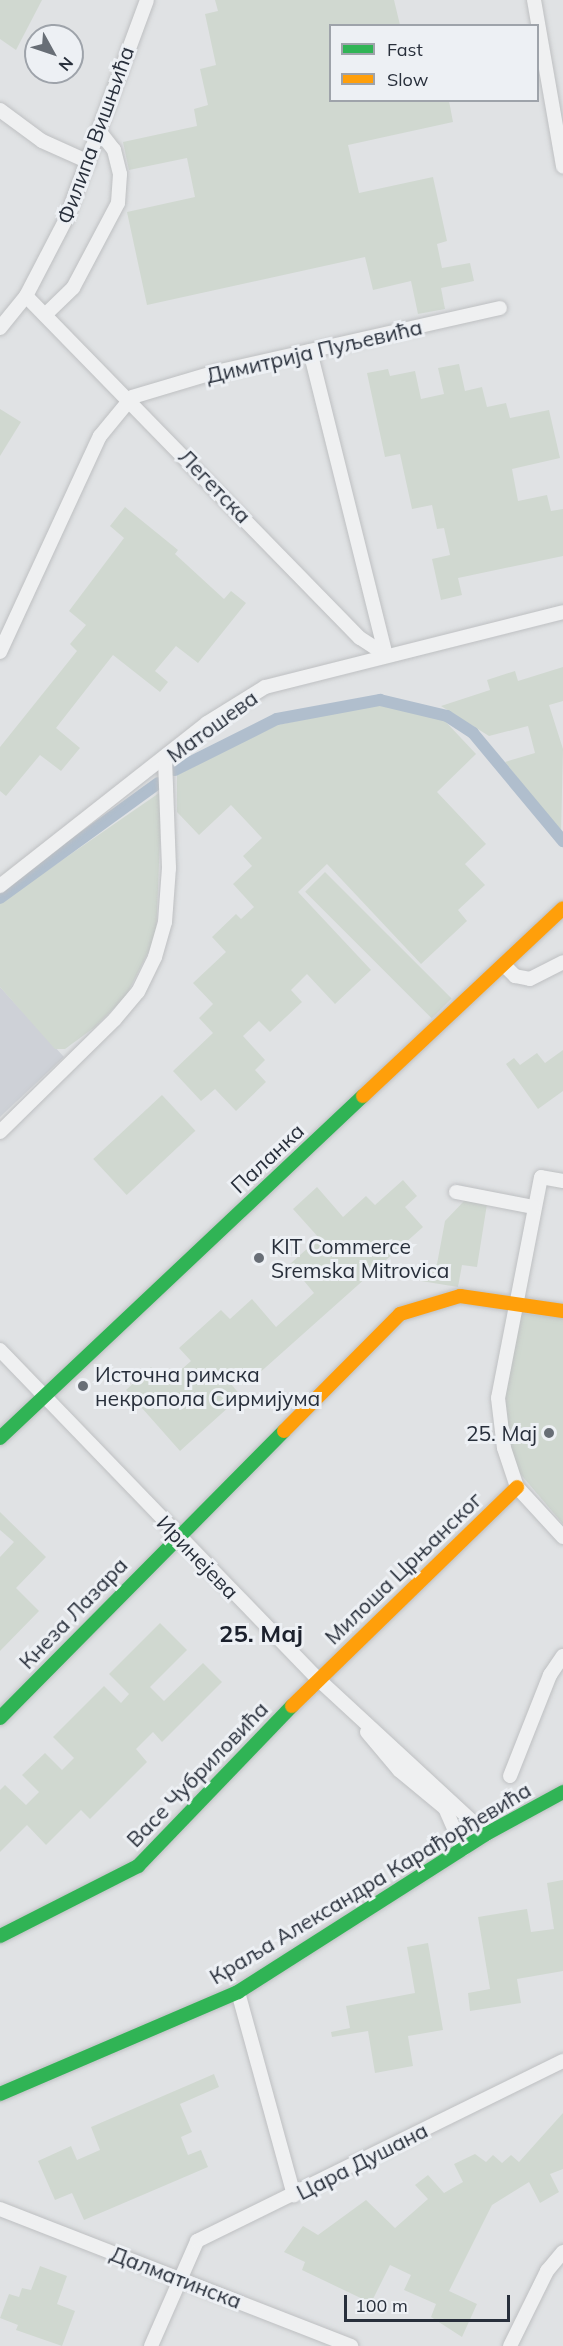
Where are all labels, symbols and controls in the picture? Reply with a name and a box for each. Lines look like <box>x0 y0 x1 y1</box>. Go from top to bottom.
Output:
north arrow <box>24 24 84 84</box>
legend <box>329 24 539 102</box>
text: Fast <box>387 38 423 61</box>
street label: Филипа Вишњића <box>51 43 139 227</box>
text: N <box>55 53 78 75</box>
text: Slow <box>387 68 428 91</box>
street label: Димитрија Пуљевића <box>203 314 425 388</box>
street label: Легетска <box>174 444 256 528</box>
street label: Матошева <box>162 685 262 767</box>
street label: Паланка <box>225 1118 309 1198</box>
place label: KIT Commerce Sremska Mitrovica <box>271 1233 449 1283</box>
marker: KIT Commerce Sremska Mitrovica <box>252 1251 266 1265</box>
place label: Источна римска некропола Сирмијума <box>95 1361 320 1411</box>
marker: Источна римска некропола Сирмијума <box>76 1379 90 1393</box>
place label: 25. Maj <box>466 1420 537 1446</box>
marker: 25. Maj <box>542 1426 556 1440</box>
street label: Милоша Црњанског <box>319 1487 487 1649</box>
street label: Иринејева <box>152 1510 244 1604</box>
street label: Кнеза Лазара <box>14 1552 132 1674</box>
district label: 25. Мај <box>219 1620 303 1648</box>
street label: Васе Чубриловића <box>121 1696 273 1852</box>
street label: Краља Александра Карађорђевића <box>205 1777 535 1989</box>
street label: Цара Душана <box>292 2117 432 2205</box>
street label: Далматинска <box>107 2240 245 2314</box>
scale bar <box>347 2283 514 2321</box>
text: 100 m <box>355 2294 408 2317</box>

